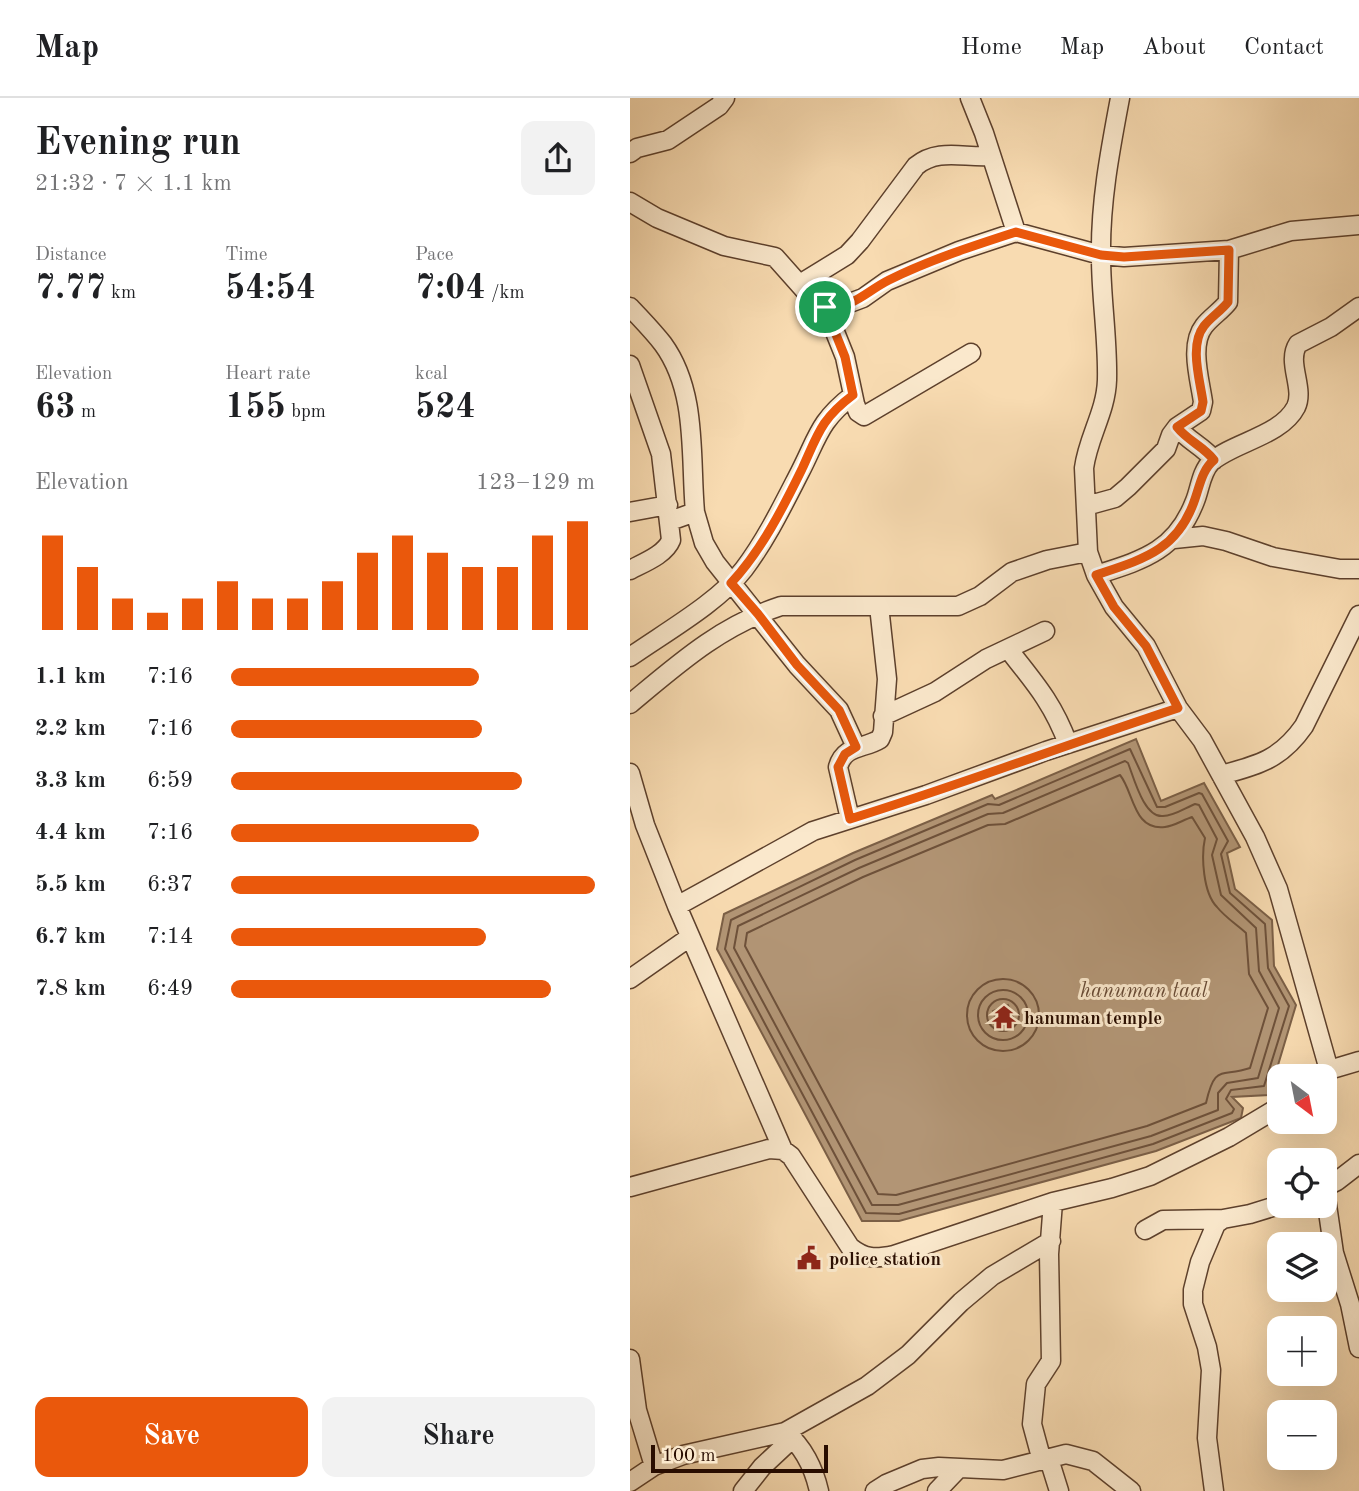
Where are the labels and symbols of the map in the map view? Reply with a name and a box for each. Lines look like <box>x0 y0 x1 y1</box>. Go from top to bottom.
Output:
pin <box>795 277 855 337</box>
water label: hanuman taal <box>1080 981 1208 1002</box>
temple icon: hanuman temple <box>990 1003 1018 1031</box>
place label: hanuman temple <box>1024 1010 1162 1029</box>
north arrow <box>1267 1064 1337 1134</box>
public building icon: police station <box>795 1244 823 1272</box>
place label: police station <box>829 1251 941 1270</box>
scale bar <box>651 1442 828 1474</box>

